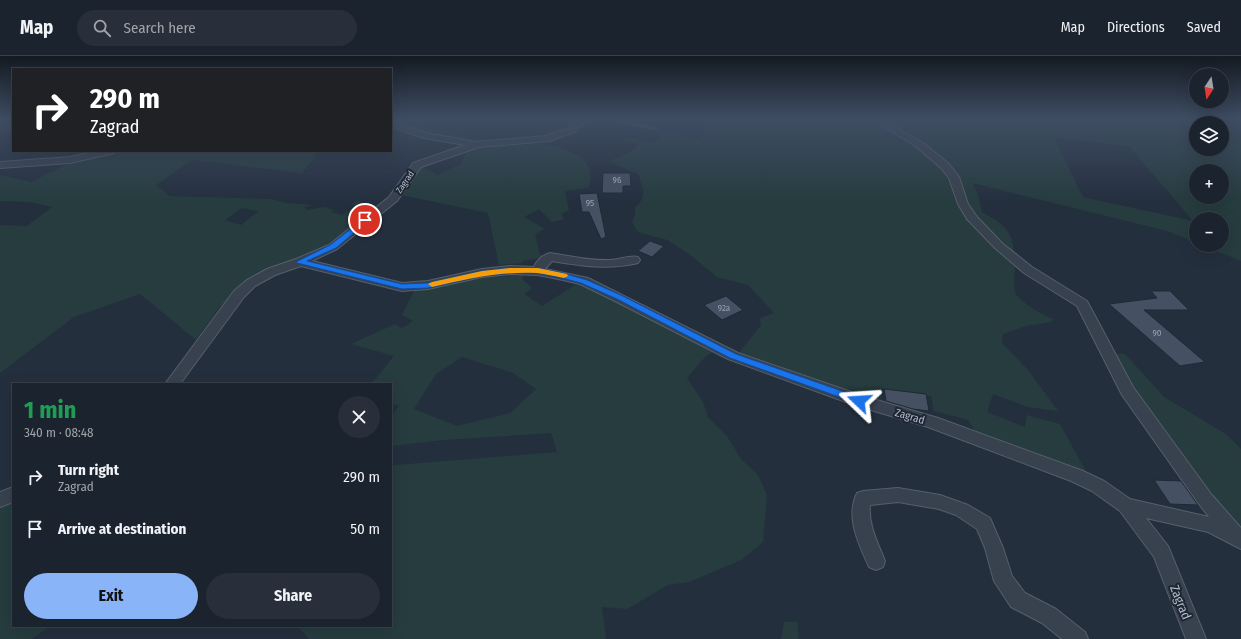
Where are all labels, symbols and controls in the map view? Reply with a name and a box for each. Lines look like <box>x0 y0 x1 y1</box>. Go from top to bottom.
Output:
search box <box>77 10 357 46</box>
text: Map <box>20 16 53 39</box>
icon: search <box>91 17 113 39</box>
text: Search here <box>123 19 196 37</box>
text: Map <box>1061 19 1085 36</box>
text: Directions <box>1107 19 1165 36</box>
text: Saved <box>1187 19 1221 36</box>
north arrow <box>1189 68 1229 108</box>
map controls <box>1189 68 1229 252</box>
text: 290 m <box>90 82 160 115</box>
icon: right <box>24 84 76 136</box>
text: Zagrad <box>90 116 140 138</box>
button: layers <box>1189 116 1229 156</box>
button: + <box>1189 164 1229 204</box>
street label: Zagrad <box>394 169 416 195</box>
house number: 96 <box>613 175 622 185</box>
house number: 95 <box>586 198 594 208</box>
pin <box>348 203 382 237</box>
icon: arrive <box>354 209 376 231</box>
button: − <box>1189 212 1229 252</box>
house number: 92a <box>718 303 731 313</box>
house number: 90 <box>1152 328 1162 338</box>
position arrow <box>838 380 880 422</box>
text: 1 min <box>24 396 76 424</box>
button: close <box>338 396 380 438</box>
street label: Zagrad <box>894 406 926 427</box>
text: 340 m · 08:48 <box>24 425 94 440</box>
text: Turn right <box>58 461 119 479</box>
icon: right <box>24 466 46 488</box>
text: 290 m <box>343 468 380 486</box>
text: Zagrad <box>58 479 94 494</box>
icon: arrive <box>24 518 46 540</box>
text: Arrive at destination <box>58 520 186 538</box>
text: 50 m <box>350 520 380 538</box>
button: Exit <box>24 573 198 619</box>
button: Share <box>206 573 380 619</box>
street label: Zagrad <box>1167 583 1194 622</box>

